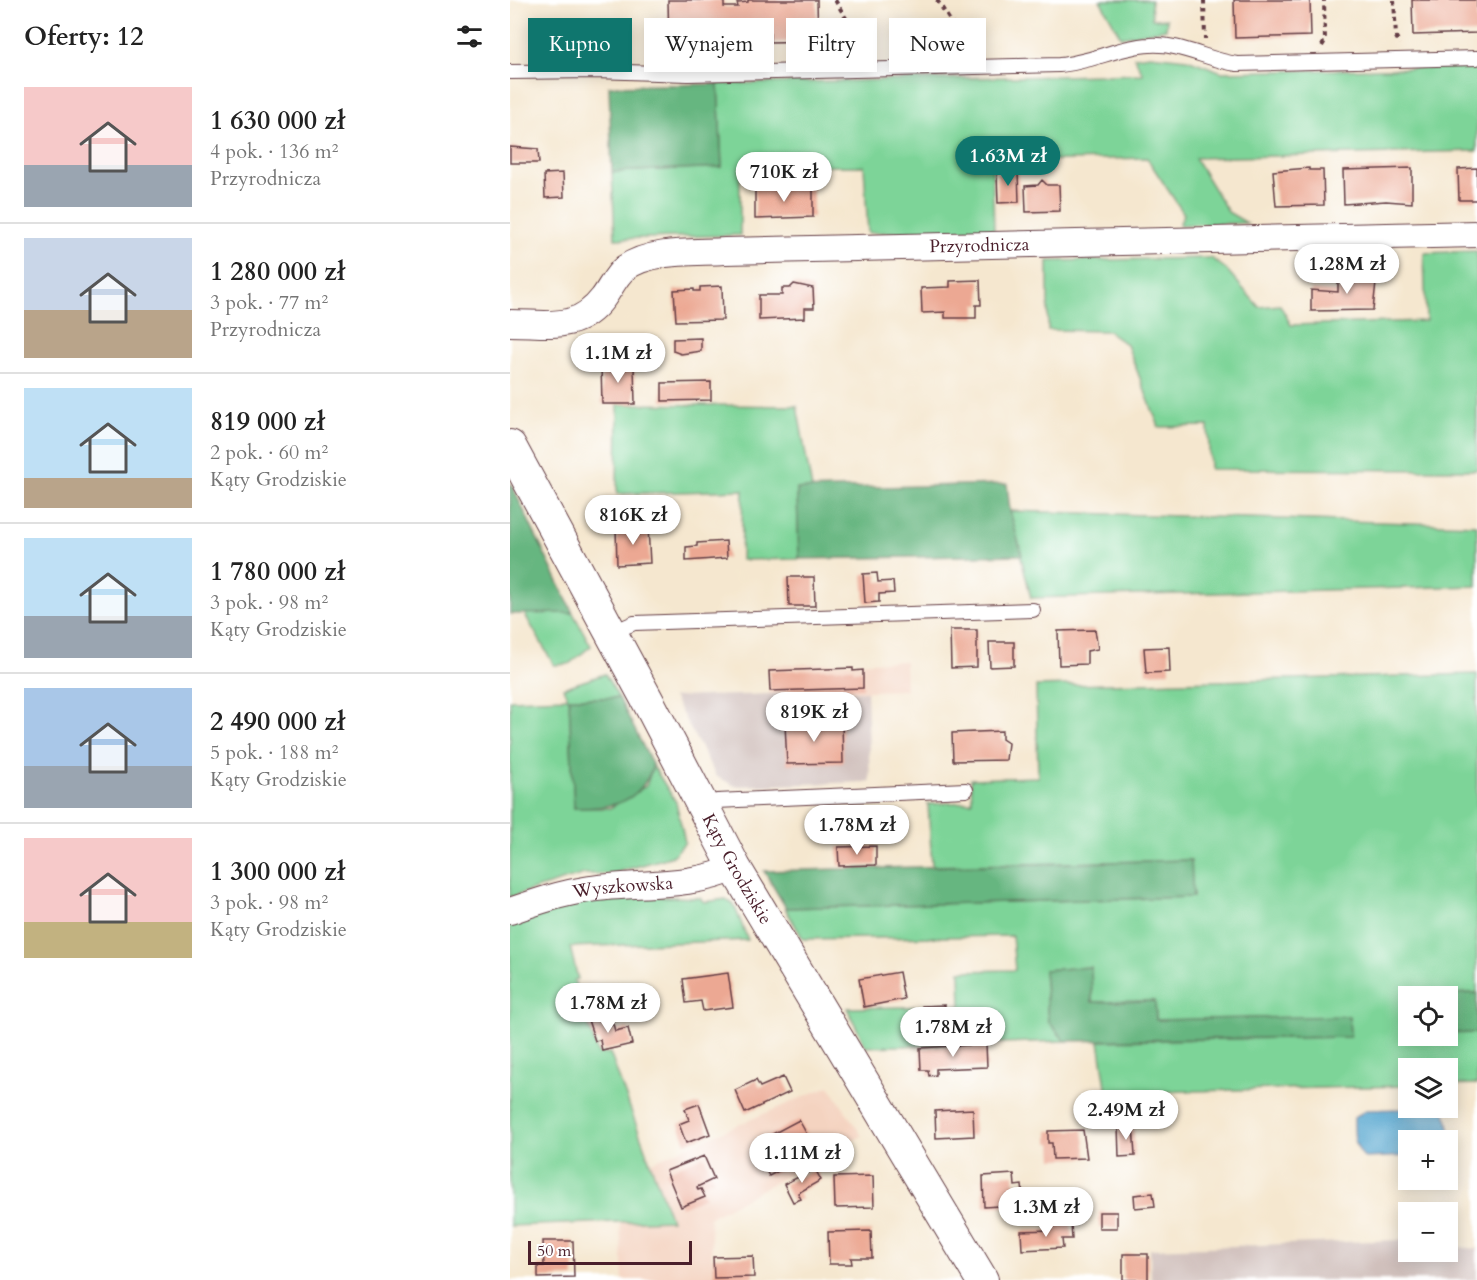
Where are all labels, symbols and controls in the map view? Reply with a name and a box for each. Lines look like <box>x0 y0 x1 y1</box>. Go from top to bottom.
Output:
chip: Kupno <box>528 18 632 72</box>
chip: Wynajem <box>644 18 774 72</box>
chip: Filtry <box>786 18 877 72</box>
chip: Nowe <box>889 18 986 72</box>
text: Oferty: 12 <box>24 19 143 54</box>
icon: filters <box>453 20 486 53</box>
text: 1 630 000 zł <box>210 103 345 138</box>
icon: home <box>72 111 144 183</box>
pin: 1.63M zł <box>946 136 1070 187</box>
text: 4 pok. · 136 m² <box>210 138 338 165</box>
text: 1.63M zł <box>969 142 1047 169</box>
pin: 710K zł <box>729 152 839 203</box>
text: 710K zł <box>750 158 818 185</box>
text: Przyrodnicza <box>210 165 321 192</box>
street label: Przyrodnicza <box>929 232 1030 259</box>
pin: 1.28M zł <box>1285 244 1409 295</box>
text: 1.28M zł <box>1308 250 1386 277</box>
text: 1 280 000 zł <box>210 254 345 289</box>
icon: home <box>72 262 144 334</box>
text: 3 pok. · 77 m² <box>210 289 328 316</box>
text: Przyrodnicza <box>210 316 321 343</box>
pin: 1.1M zł <box>563 333 673 384</box>
text: 1.1M zł <box>584 339 652 366</box>
text: 819 000 zł <box>210 404 325 439</box>
icon: home <box>72 412 144 484</box>
text: 2 pok. · 60 m² <box>210 439 328 466</box>
text: Kąty Grodziskie <box>210 466 347 493</box>
pin: 816K zł <box>578 495 688 546</box>
text: 816K zł <box>599 501 667 528</box>
text: 1 780 000 zł <box>210 554 345 589</box>
icon: home <box>72 562 144 634</box>
text: 3 pok. · 98 m² <box>210 589 328 616</box>
text: Kąty Grodziskie <box>210 616 347 643</box>
pin: 819K zł <box>759 692 869 743</box>
text: 819K zł <box>780 698 848 725</box>
text: 2 490 000 zł <box>210 704 345 739</box>
icon: home <box>72 712 144 784</box>
text: 5 pok. · 188 m² <box>210 739 338 766</box>
text: Kąty Grodziskie <box>210 766 347 793</box>
pin: 1.78M zł <box>795 805 919 856</box>
street label: Kąty Grodziskie <box>696 809 778 929</box>
text: 1.78M zł <box>818 811 896 838</box>
text: 1 300 000 zł <box>210 854 345 889</box>
icon: home <box>72 862 144 934</box>
street label: Wyszkowska <box>570 871 674 905</box>
text: 3 pok. · 98 m² <box>210 889 328 916</box>
text: Kąty Grodziskie <box>210 916 347 943</box>
pin: 1.78M zł <box>546 983 670 1034</box>
map controls <box>1398 986 1458 1262</box>
button: locate <box>1398 986 1458 1046</box>
text: 1.78M zł <box>569 989 647 1016</box>
pin: 1.78M zł <box>891 1007 1015 1058</box>
text: 1.78M zł <box>914 1013 992 1040</box>
button: layers <box>1398 1058 1458 1118</box>
pin: 2.49M zł <box>1064 1090 1188 1141</box>
text: 2.49M zł <box>1087 1096 1165 1123</box>
button: + <box>1398 1130 1458 1190</box>
pin: 1.11M zł <box>740 1133 864 1184</box>
text: 1.11M zł <box>763 1139 841 1166</box>
pin: 1.3M zł <box>991 1187 1101 1238</box>
text: 1.3M zł <box>1012 1193 1080 1220</box>
button: − <box>1398 1202 1458 1262</box>
scale bar <box>528 1238 692 1266</box>
text: 50 m <box>537 1240 571 1262</box>

